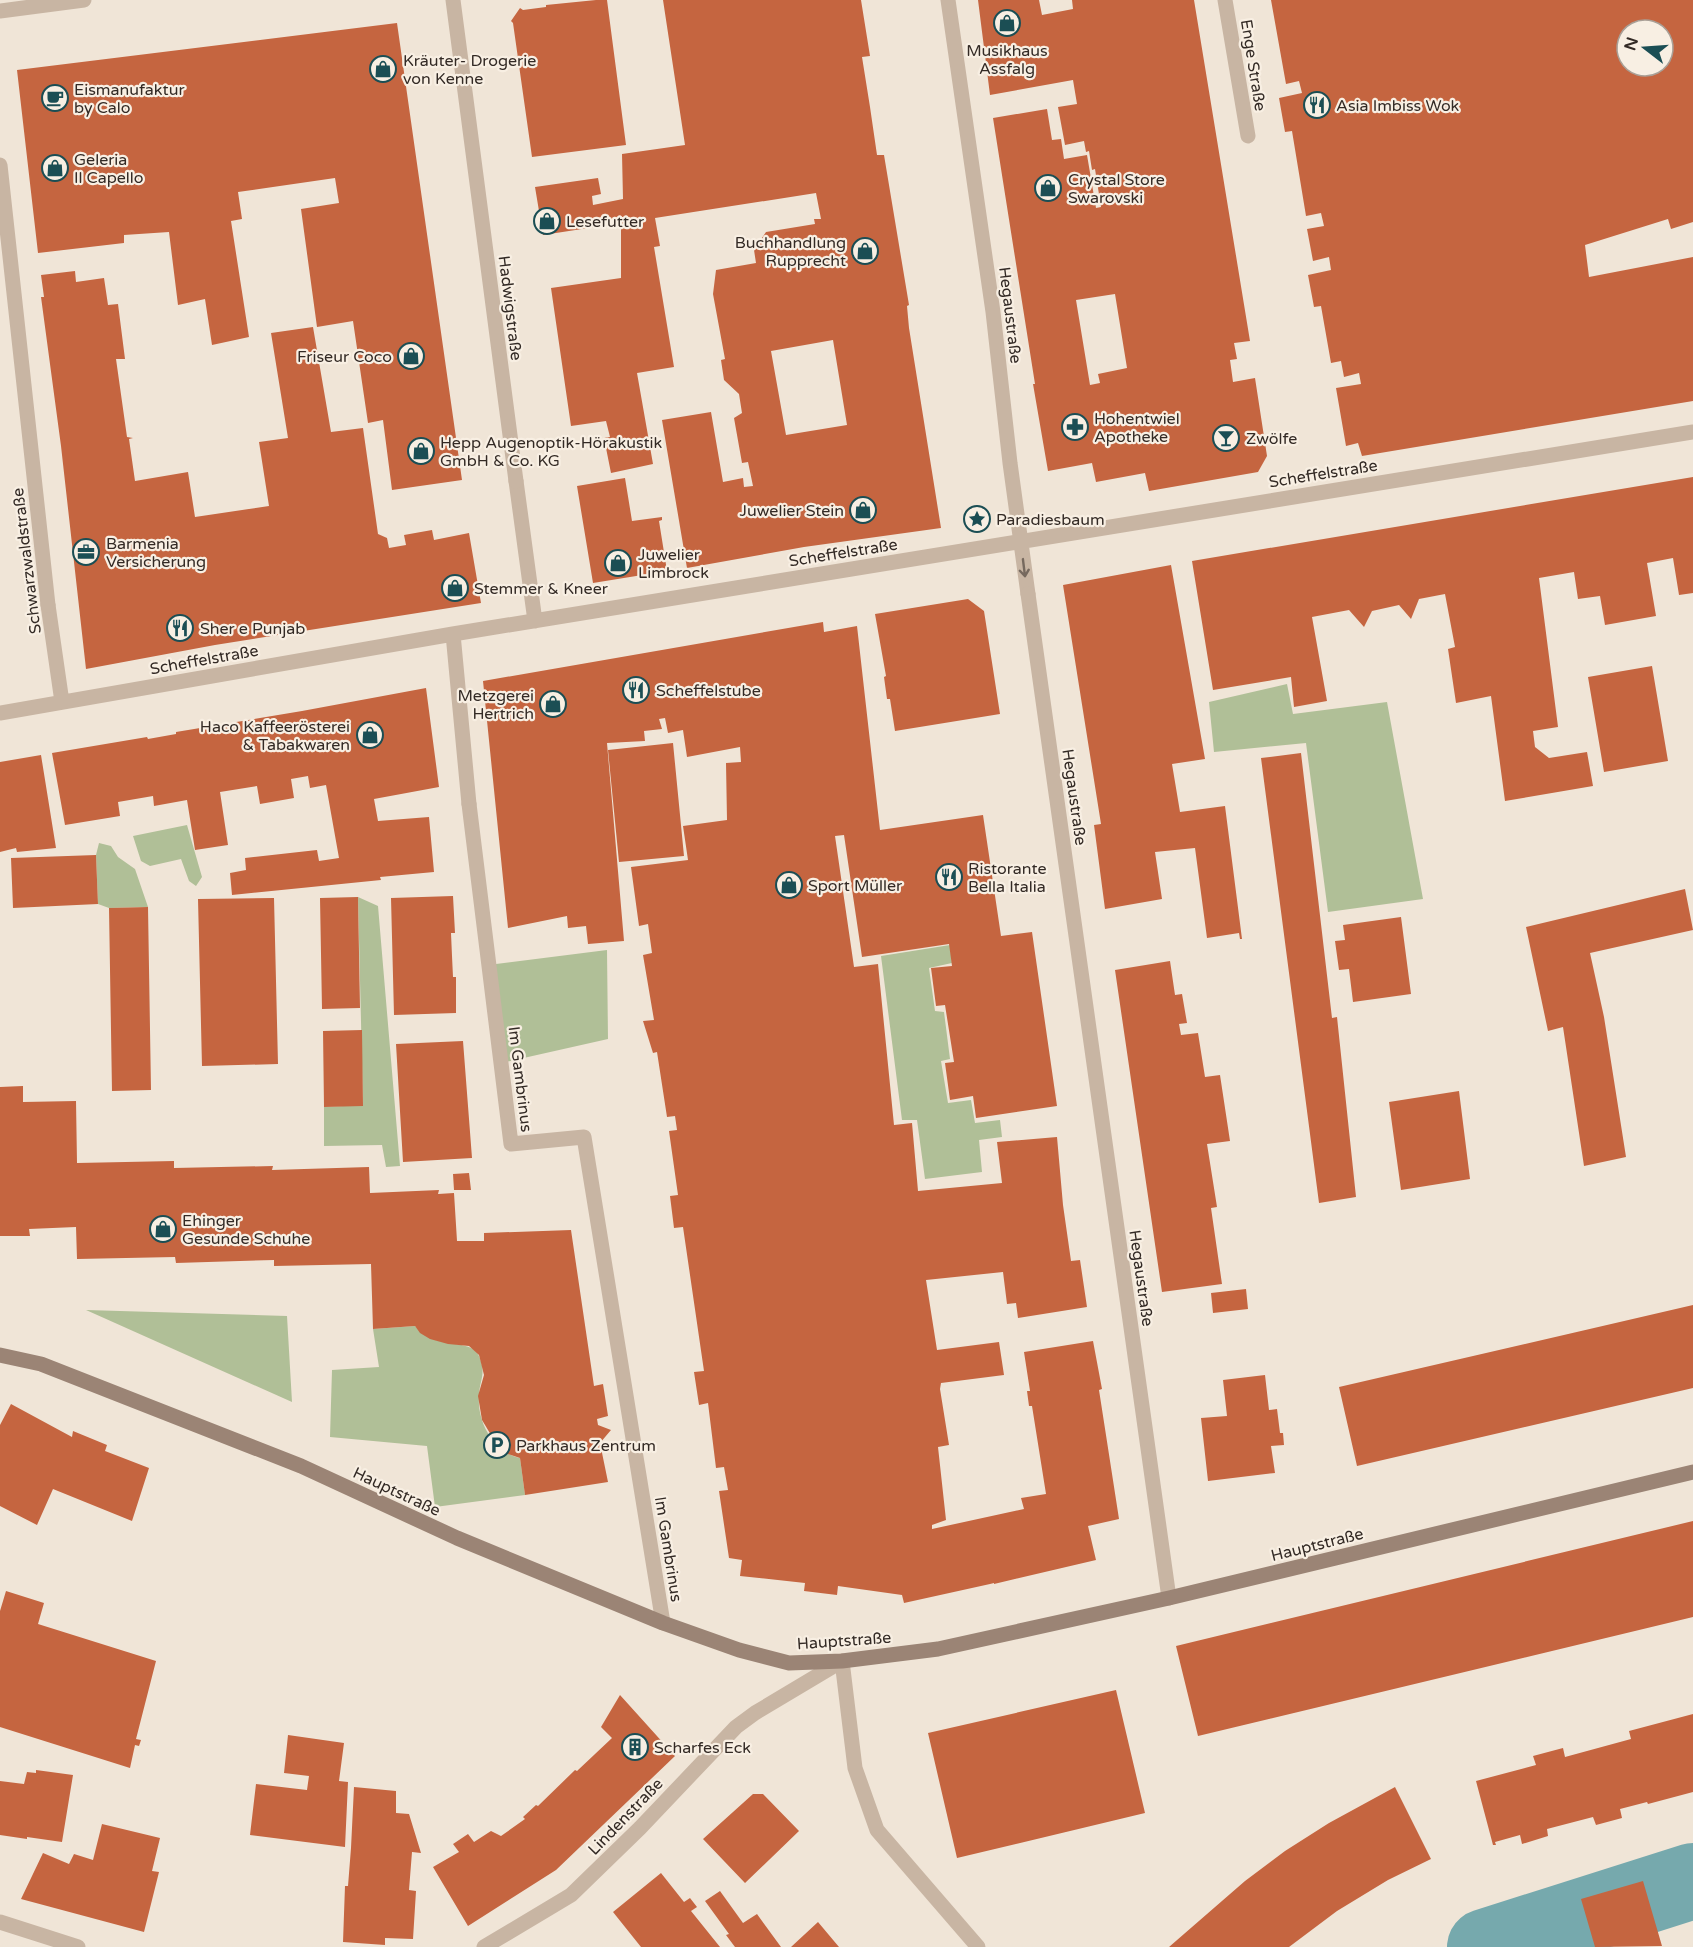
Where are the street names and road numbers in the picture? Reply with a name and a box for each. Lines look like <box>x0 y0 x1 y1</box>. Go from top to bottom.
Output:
street label: Enge Straße <box>1236 18 1270 112</box>
street label: Hadwigstraße <box>494 255 526 362</box>
street label: Hegaustraße <box>994 266 1026 365</box>
street label: Scheffelstraße <box>1267 456 1379 492</box>
street label: Schwarzwaldstraße <box>8 487 46 635</box>
street label: Scheffelstraße <box>787 535 899 571</box>
street label: Scheffelstraße <box>148 641 260 679</box>
street label: Hegaustraße <box>1057 748 1091 847</box>
street label: Im Gambrinus <box>504 1025 536 1133</box>
street label: Hegaustraße <box>1124 1229 1158 1328</box>
street label: Hauptstraße <box>350 1463 444 1521</box>
street label: Im Gambrinus <box>650 1495 686 1603</box>
street label: Hauptstraße <box>1269 1524 1366 1566</box>
street label: Hauptstraße <box>796 1628 892 1654</box>
street label: Lindenstraße <box>584 1774 667 1859</box>

